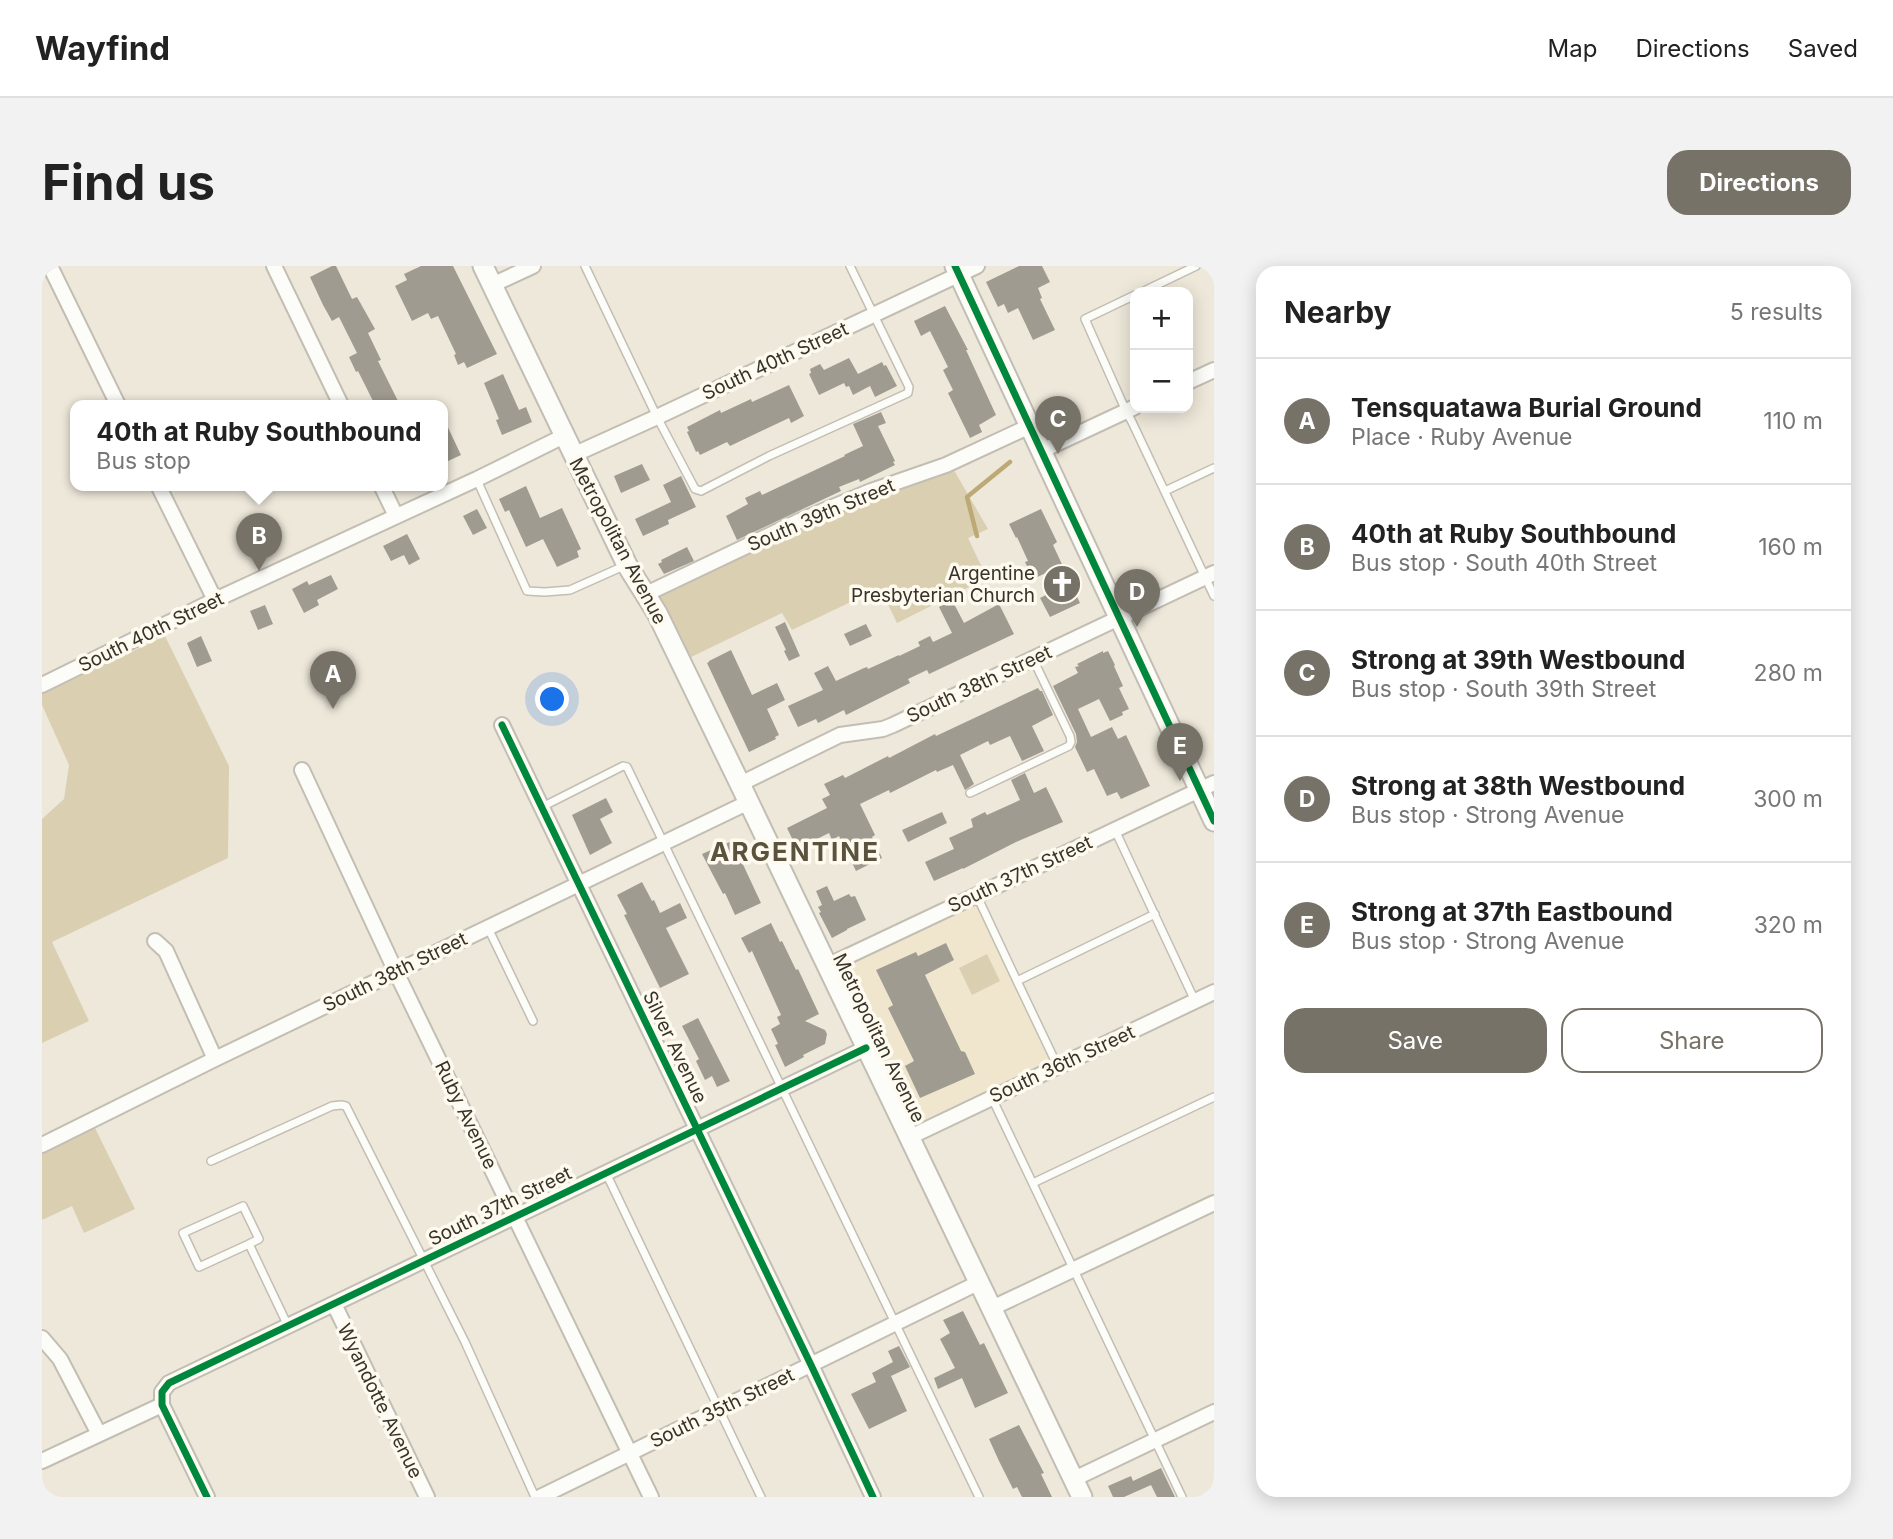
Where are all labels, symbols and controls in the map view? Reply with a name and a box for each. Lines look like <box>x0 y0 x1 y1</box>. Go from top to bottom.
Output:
text: Wayfind <box>35 28 170 68</box>
text: Map <box>1548 34 1597 63</box>
text: Directions <box>1635 34 1750 63</box>
text: Saved <box>1788 34 1858 63</box>
button: Directions <box>1667 150 1851 215</box>
text: Find us <box>42 153 215 212</box>
map controls <box>1130 287 1193 413</box>
button: + <box>1130 287 1193 350</box>
text: Nearby <box>1284 294 1392 330</box>
text: 5 results <box>1730 298 1823 326</box>
street label: South 40th Street <box>698 317 852 405</box>
button: − <box>1130 350 1193 413</box>
text: Tensquatawa Burial Ground <box>1351 392 1702 423</box>
pin: C <box>1035 396 1081 454</box>
popup <box>70 400 448 491</box>
text: A <box>1298 407 1316 435</box>
text: 110 m <box>1763 407 1823 435</box>
text: 40th at Ruby Southbound <box>96 416 422 447</box>
text: Place · Ruby Avenue <box>1351 423 1573 451</box>
text: Bus stop <box>96 447 191 475</box>
street label: Metropolitan Avenue <box>564 454 672 628</box>
street label: South 39th Street <box>744 474 898 556</box>
pin: B <box>236 513 282 571</box>
text: 40th at Ruby Southbound <box>1351 518 1676 549</box>
text: B <box>1299 533 1315 561</box>
text: 160 m <box>1758 533 1823 561</box>
text: Bus stop · South 40th Street <box>1351 549 1657 577</box>
place label: Argentine Presbyterian Church <box>851 562 1035 607</box>
church icon: Argentine Presbyterian Church <box>1041 563 1083 605</box>
pin: D <box>1114 569 1160 627</box>
street label: South 40th Street <box>75 587 227 677</box>
street label: South 38th Street <box>903 640 1055 728</box>
text: Strong at 39th Westbound <box>1351 644 1685 675</box>
pin: A <box>310 651 356 709</box>
text: C <box>1298 659 1316 687</box>
text: 280 m <box>1754 659 1823 687</box>
text: Bus stop · South 39th Street <box>1351 675 1656 703</box>
your location <box>535 682 569 716</box>
pin: E <box>1157 723 1203 781</box>
text: Strong at 38th Westbound <box>1351 770 1685 801</box>
text: D <box>1299 785 1315 813</box>
text: 300 m <box>1753 785 1823 813</box>
text: Bus stop · Strong Avenue <box>1351 801 1624 829</box>
street label: South 37th Street <box>944 831 1096 917</box>
district label: ARGENTINE <box>710 836 880 867</box>
text: Strong at 37th Eastbound <box>1351 896 1673 927</box>
text: E <box>1300 911 1314 939</box>
text: 320 m <box>1754 911 1823 939</box>
street label: South 38th Street <box>319 927 471 1017</box>
text: Bus stop · Strong Avenue <box>1351 927 1624 955</box>
street label: Metropolitan Avenue <box>828 950 930 1126</box>
street label: Silver Avenue <box>638 987 712 1107</box>
button: Save <box>1284 1008 1547 1073</box>
button: Share <box>1561 1008 1823 1073</box>
street label: South 36th Street <box>986 1020 1138 1108</box>
street label: Ruby Avenue <box>430 1057 502 1173</box>
street label: South 37th Street <box>425 1161 575 1251</box>
street label: Wyandotte Avenue <box>333 1320 427 1482</box>
street label: South 35th Street <box>646 1363 798 1453</box>

